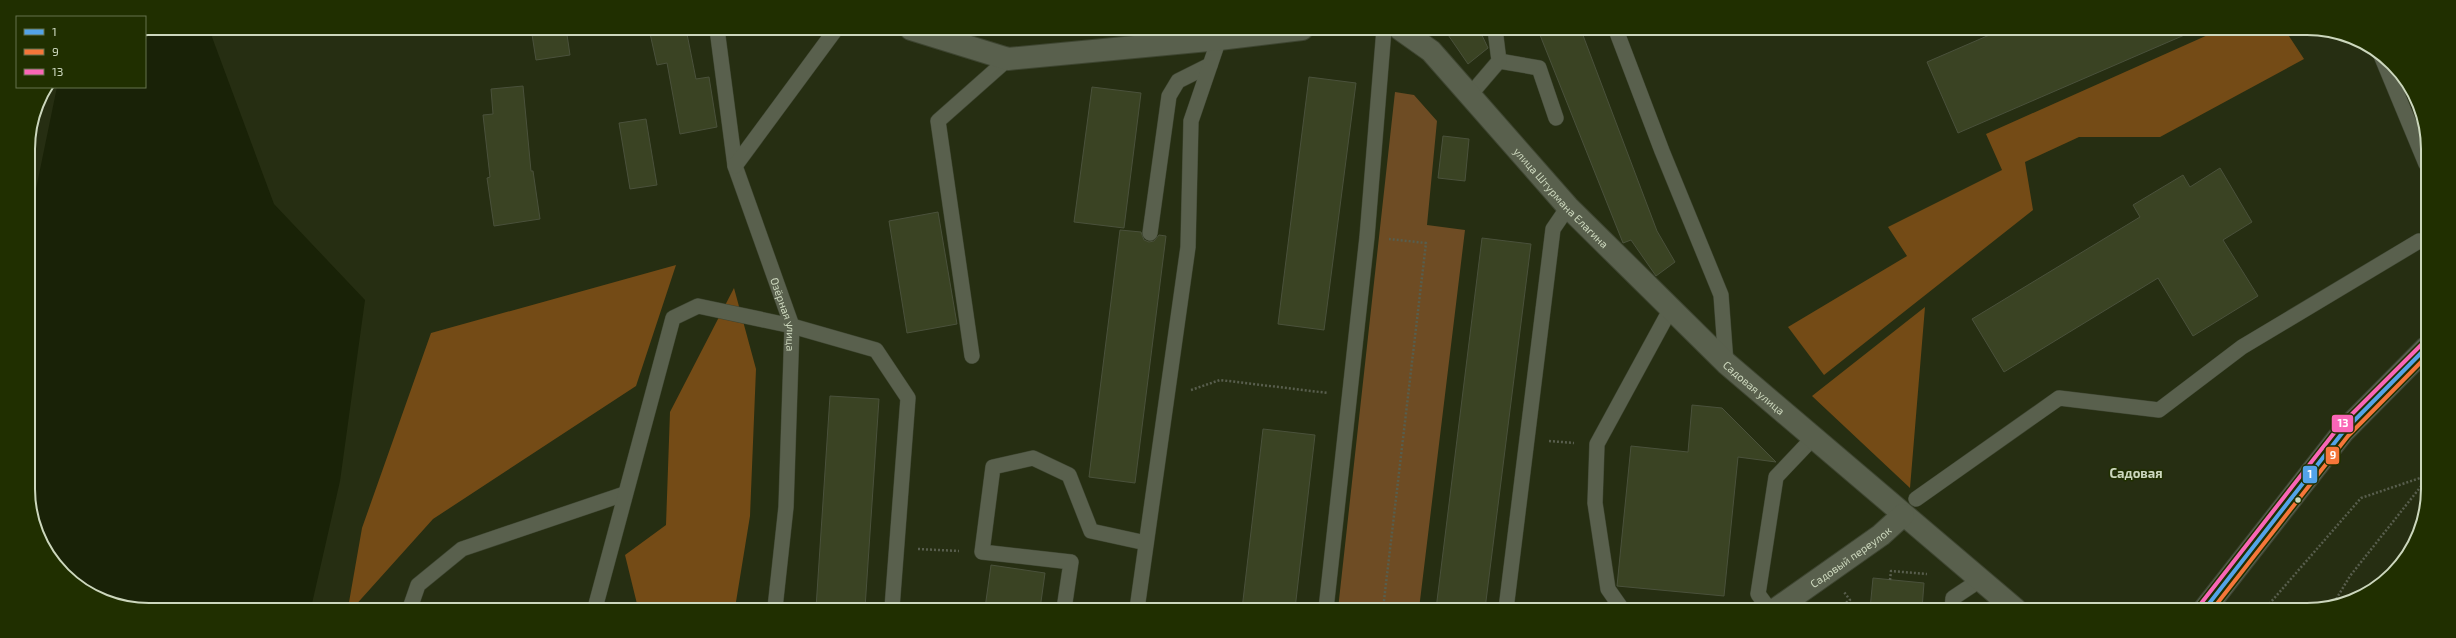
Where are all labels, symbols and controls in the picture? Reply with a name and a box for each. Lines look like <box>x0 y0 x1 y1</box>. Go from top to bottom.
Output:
legend <box>16 16 146 88</box>
text: 1 <box>52 24 57 38</box>
text: 9 <box>52 44 59 58</box>
text: 13 <box>52 64 63 78</box>
street label: улица Штурмана Елагина <box>1511 144 1612 250</box>
street label: Озёрная улица <box>769 275 798 352</box>
street label: Садовая улица <box>1721 357 1788 417</box>
line badge: 13 <box>2331 414 2354 433</box>
text: 13 <box>2338 416 2349 429</box>
line badge: 9 <box>2325 446 2340 465</box>
text: 9 <box>2330 448 2336 461</box>
district label: Садовая <box>2109 465 2163 481</box>
line badge: 1 <box>2302 465 2318 484</box>
text: 1 <box>2308 467 2312 480</box>
unlabelled marker <box>2293 495 2303 505</box>
street label: Садовый переулок <box>1807 523 1893 590</box>

